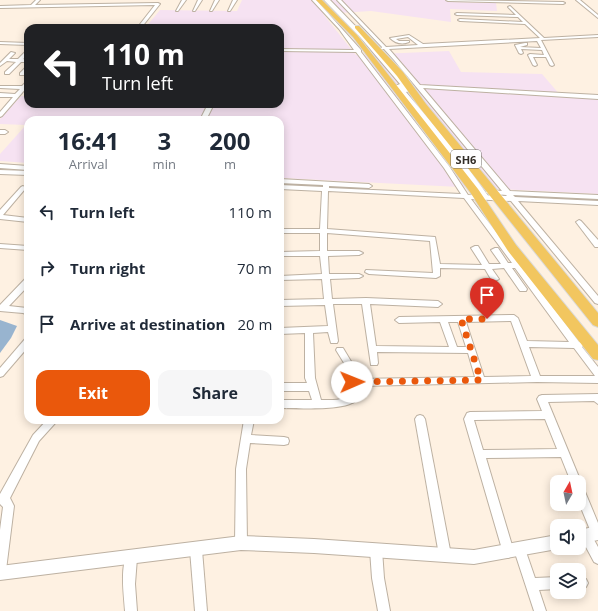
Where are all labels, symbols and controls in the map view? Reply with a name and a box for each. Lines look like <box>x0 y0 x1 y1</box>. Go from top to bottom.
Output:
text: 110 m <box>102 35 185 73</box>
icon: left <box>36 40 88 92</box>
text: Turn left <box>102 71 173 95</box>
text: 16:41 <box>57 124 119 157</box>
text: 3 <box>157 124 171 157</box>
text: 200 <box>209 124 251 157</box>
road number: SH6 <box>451 150 481 168</box>
text: Arrival <box>69 155 108 173</box>
text: min <box>153 155 176 173</box>
text: m <box>224 155 236 173</box>
icon: left <box>36 201 58 223</box>
text: Turn left <box>70 202 135 222</box>
text: 110 m <box>228 202 272 222</box>
icon: right <box>36 257 58 279</box>
text: Turn right <box>70 258 145 278</box>
text: 70 m <box>237 258 272 278</box>
pin <box>470 278 504 319</box>
icon: arrive <box>476 284 498 306</box>
icon: arrive <box>36 313 58 335</box>
text: Arrive at destination <box>70 314 225 334</box>
text: 20 m <box>237 314 272 334</box>
position arrow <box>331 361 373 403</box>
button: Exit <box>36 370 150 416</box>
button: Share <box>158 370 272 416</box>
north arrow <box>550 475 586 511</box>
map controls <box>550 475 586 599</box>
button: sound <box>550 519 586 555</box>
button: layers <box>550 563 586 599</box>

